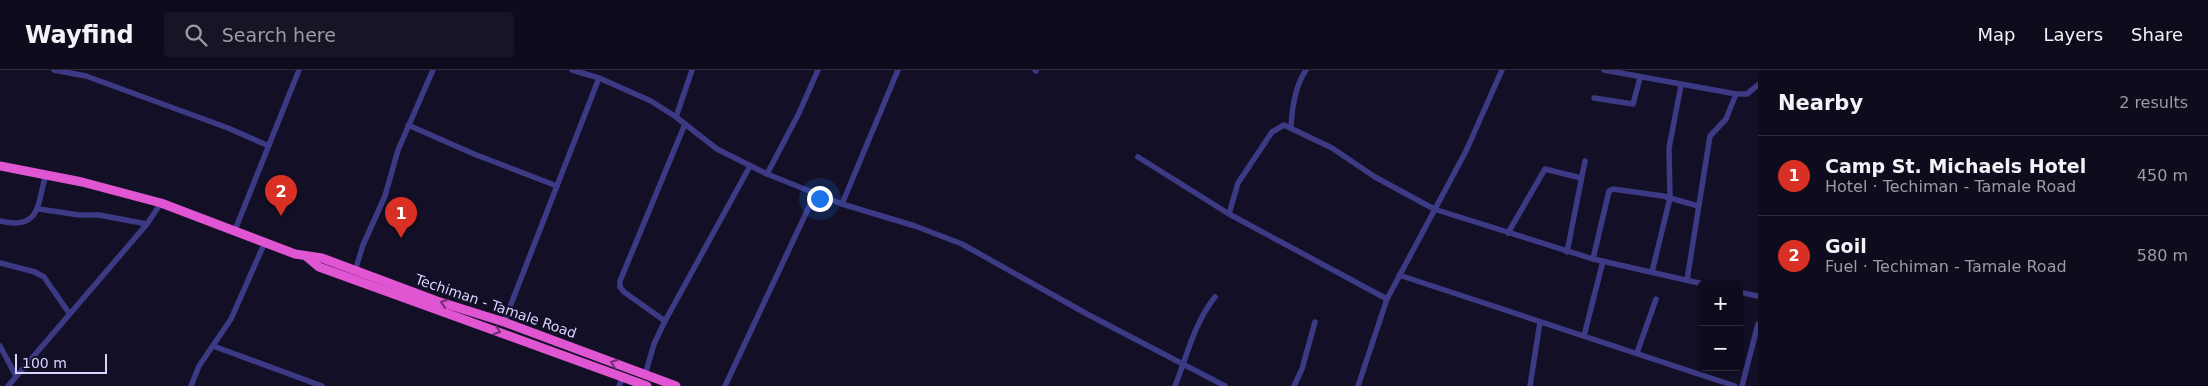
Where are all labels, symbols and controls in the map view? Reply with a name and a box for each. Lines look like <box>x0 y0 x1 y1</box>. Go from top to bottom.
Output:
search box <box>164 12 514 57</box>
text: Wayfind <box>25 21 134 49</box>
icon: search <box>182 21 210 49</box>
text: Search here <box>222 24 336 46</box>
text: Map <box>1977 24 2015 45</box>
text: Layers <box>2043 24 2103 45</box>
text: Share <box>2131 24 2183 45</box>
text: Nearby <box>1778 91 1863 115</box>
text: 2 results <box>2119 93 2188 112</box>
text: Camp St. Michaels Hotel <box>1825 155 2086 177</box>
text: 1 <box>1788 166 1800 185</box>
text: 450 m <box>2137 166 2188 185</box>
pin: 2 <box>265 175 297 216</box>
text: Hotel · Techiman - Tamale Road <box>1825 177 2076 196</box>
your location <box>807 186 833 212</box>
pin: 1 <box>385 197 417 238</box>
text: Goil <box>1825 235 1867 257</box>
text: 2 <box>1788 246 1800 265</box>
text: 580 m <box>2137 246 2188 265</box>
text: Fuel · Techiman - Tamale Road <box>1825 257 2067 276</box>
street label: Techiman - Tamale Road <box>412 271 579 341</box>
map controls <box>1698 281 1743 371</box>
button: + <box>1698 281 1743 326</box>
one-way arrow <box>441 299 449 309</box>
one-way arrow <box>492 325 501 335</box>
button: − <box>1698 326 1743 371</box>
scale bar <box>15 351 108 374</box>
text: 100 m <box>22 355 67 371</box>
one-way arrow <box>610 359 619 369</box>

